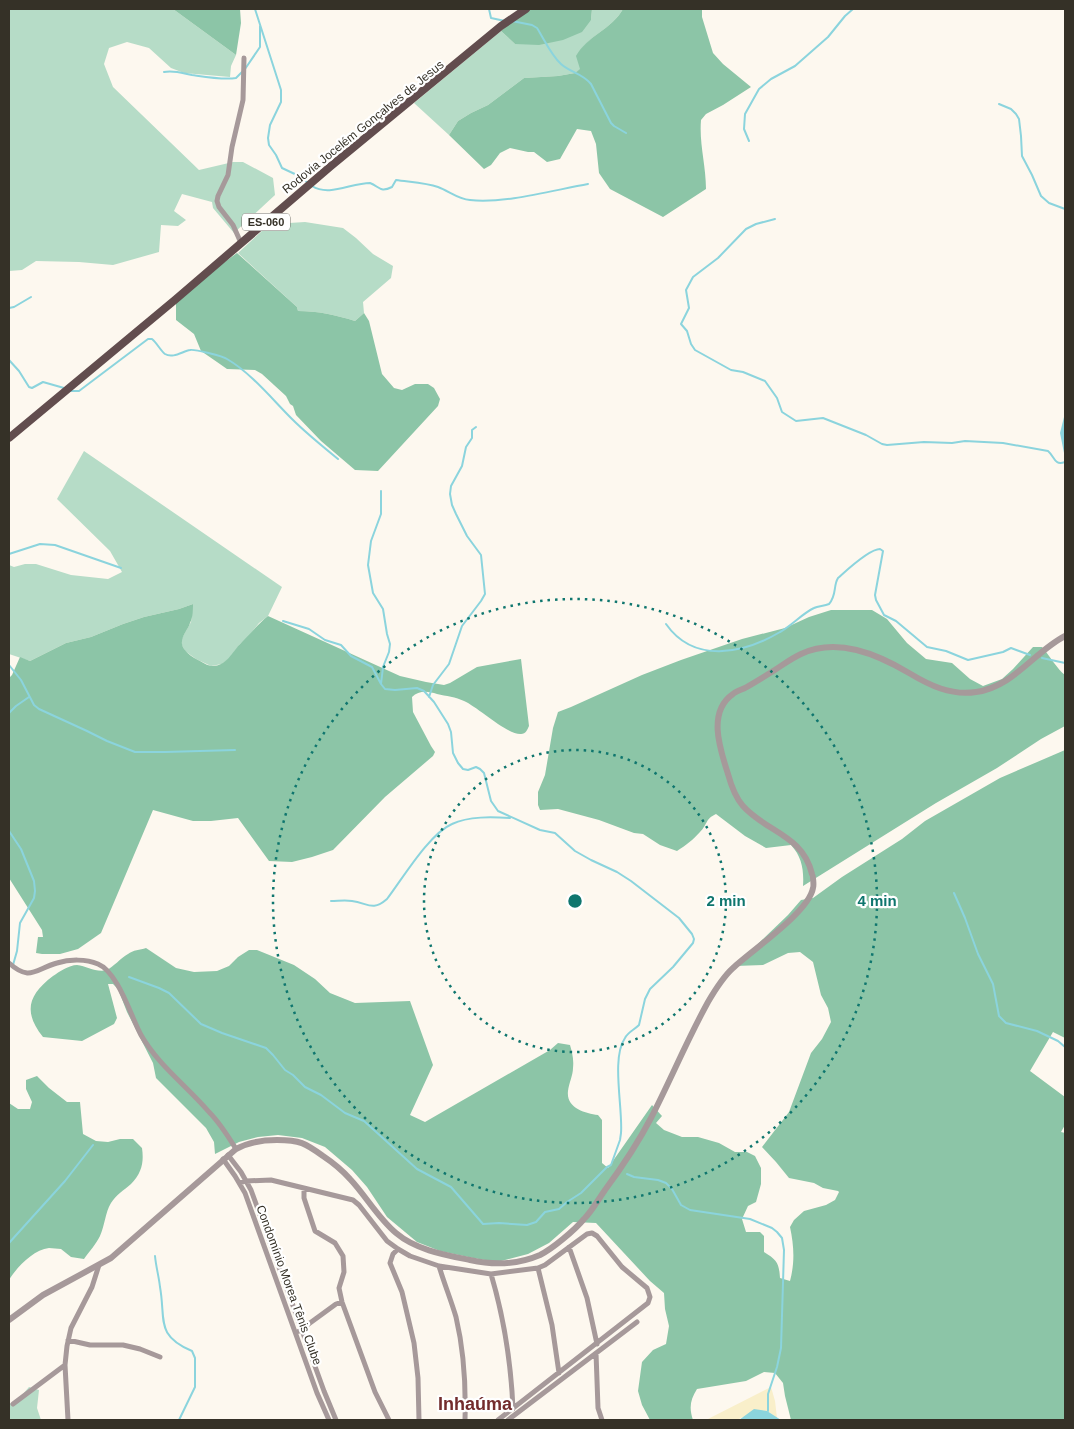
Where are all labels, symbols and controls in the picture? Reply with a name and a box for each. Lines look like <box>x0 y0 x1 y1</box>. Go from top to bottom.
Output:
street label: Rodovia Jocelém Gonçalves de Jesus <box>280 58 446 196</box>
road number: ES-060 <box>242 213 290 230</box>
centre of rings <box>566 892 584 910</box>
text: 2 min <box>706 892 746 909</box>
text: 4 min <box>857 892 897 909</box>
street label: Condomínio Morea Tênis Clube <box>253 1203 325 1367</box>
district label: Inhaúma <box>438 1394 513 1414</box>

